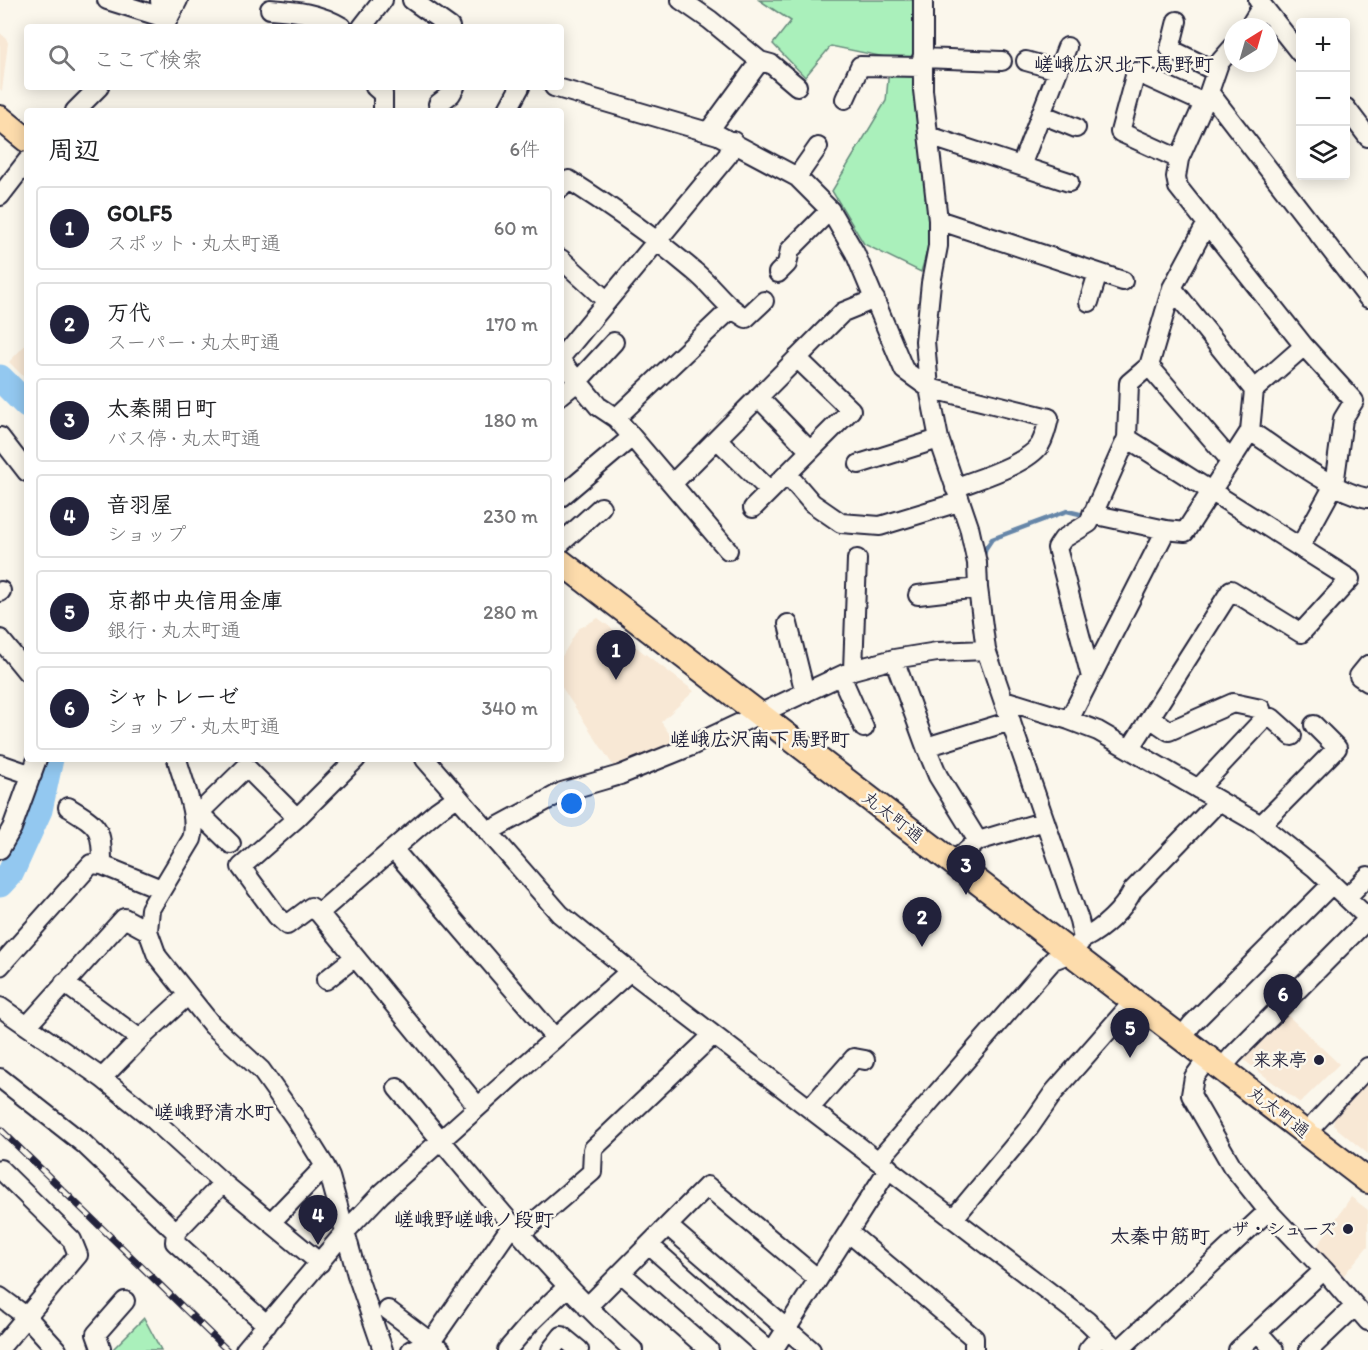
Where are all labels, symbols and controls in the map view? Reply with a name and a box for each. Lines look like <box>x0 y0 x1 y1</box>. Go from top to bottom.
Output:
north arrow <box>1224 18 1278 72</box>
map controls <box>1296 18 1350 180</box>
button: + <box>1296 18 1350 72</box>
search box <box>24 24 564 90</box>
icon: search <box>45 41 78 74</box>
text: ここで検索 <box>93 46 203 73</box>
district label: 嵯峨広沢北下馬野町 <box>1034 52 1214 76</box>
button: − <box>1296 72 1350 126</box>
button: layers <box>1296 126 1350 180</box>
text: 周辺 <box>48 134 100 166</box>
text: 6件 <box>509 137 540 161</box>
text: GOLF5 <box>107 200 172 227</box>
text: 1 <box>65 216 74 240</box>
text: 60 m <box>494 216 538 240</box>
text: スポット · 丸太町通 <box>107 231 281 255</box>
text: 万代 <box>107 299 151 326</box>
text: 2 <box>64 312 75 336</box>
text: 170 m <box>485 312 538 336</box>
text: スーパー · 丸太町通 <box>107 330 280 354</box>
text: 太秦開日町 <box>107 395 217 422</box>
text: 3 <box>64 408 75 432</box>
text: 180 m <box>484 408 538 432</box>
text: バス停 · 丸太町通 <box>107 426 261 450</box>
text: 音羽屋 <box>107 491 173 518</box>
text: 4 <box>63 504 76 528</box>
text: 230 m <box>483 504 538 528</box>
text: ショップ <box>107 522 186 546</box>
text: 京都中央信用金庫 <box>107 587 283 614</box>
text: 5 <box>64 600 75 624</box>
text: 280 m <box>483 600 538 624</box>
text: 銀行 · 丸太町通 <box>107 618 241 642</box>
pin: 1 <box>596 630 636 680</box>
text: シャトレーゼ <box>107 683 239 710</box>
text: 6 <box>64 696 75 720</box>
text: 340 m <box>481 696 538 720</box>
text: ショップ · 丸太町通 <box>107 714 280 738</box>
district label: 嵯峨広沢南下馬野町 <box>670 727 850 751</box>
street label: 丸太町通 <box>858 786 928 848</box>
your location <box>557 789 586 818</box>
pin: 3 <box>946 846 986 895</box>
pin: 2 <box>902 898 942 947</box>
pin: 6 <box>1264 974 1302 1024</box>
pin: 5 <box>1110 1008 1150 1058</box>
place label: 来来亭 <box>1253 1049 1307 1071</box>
marker: 来来亭 <box>1312 1053 1326 1067</box>
street label: 丸太町通 <box>1244 1081 1314 1143</box>
district label: 嵯峨野清水町 <box>154 1100 274 1124</box>
pin: 4 <box>298 1196 338 1245</box>
district label: 嵯峨野嵯峨ノ段町 <box>394 1207 554 1231</box>
place label: ザ・シューズ <box>1231 1218 1336 1240</box>
marker: ザ・シューズ <box>1341 1222 1355 1236</box>
district label: 太秦中筋町 <box>1110 1224 1210 1248</box>

